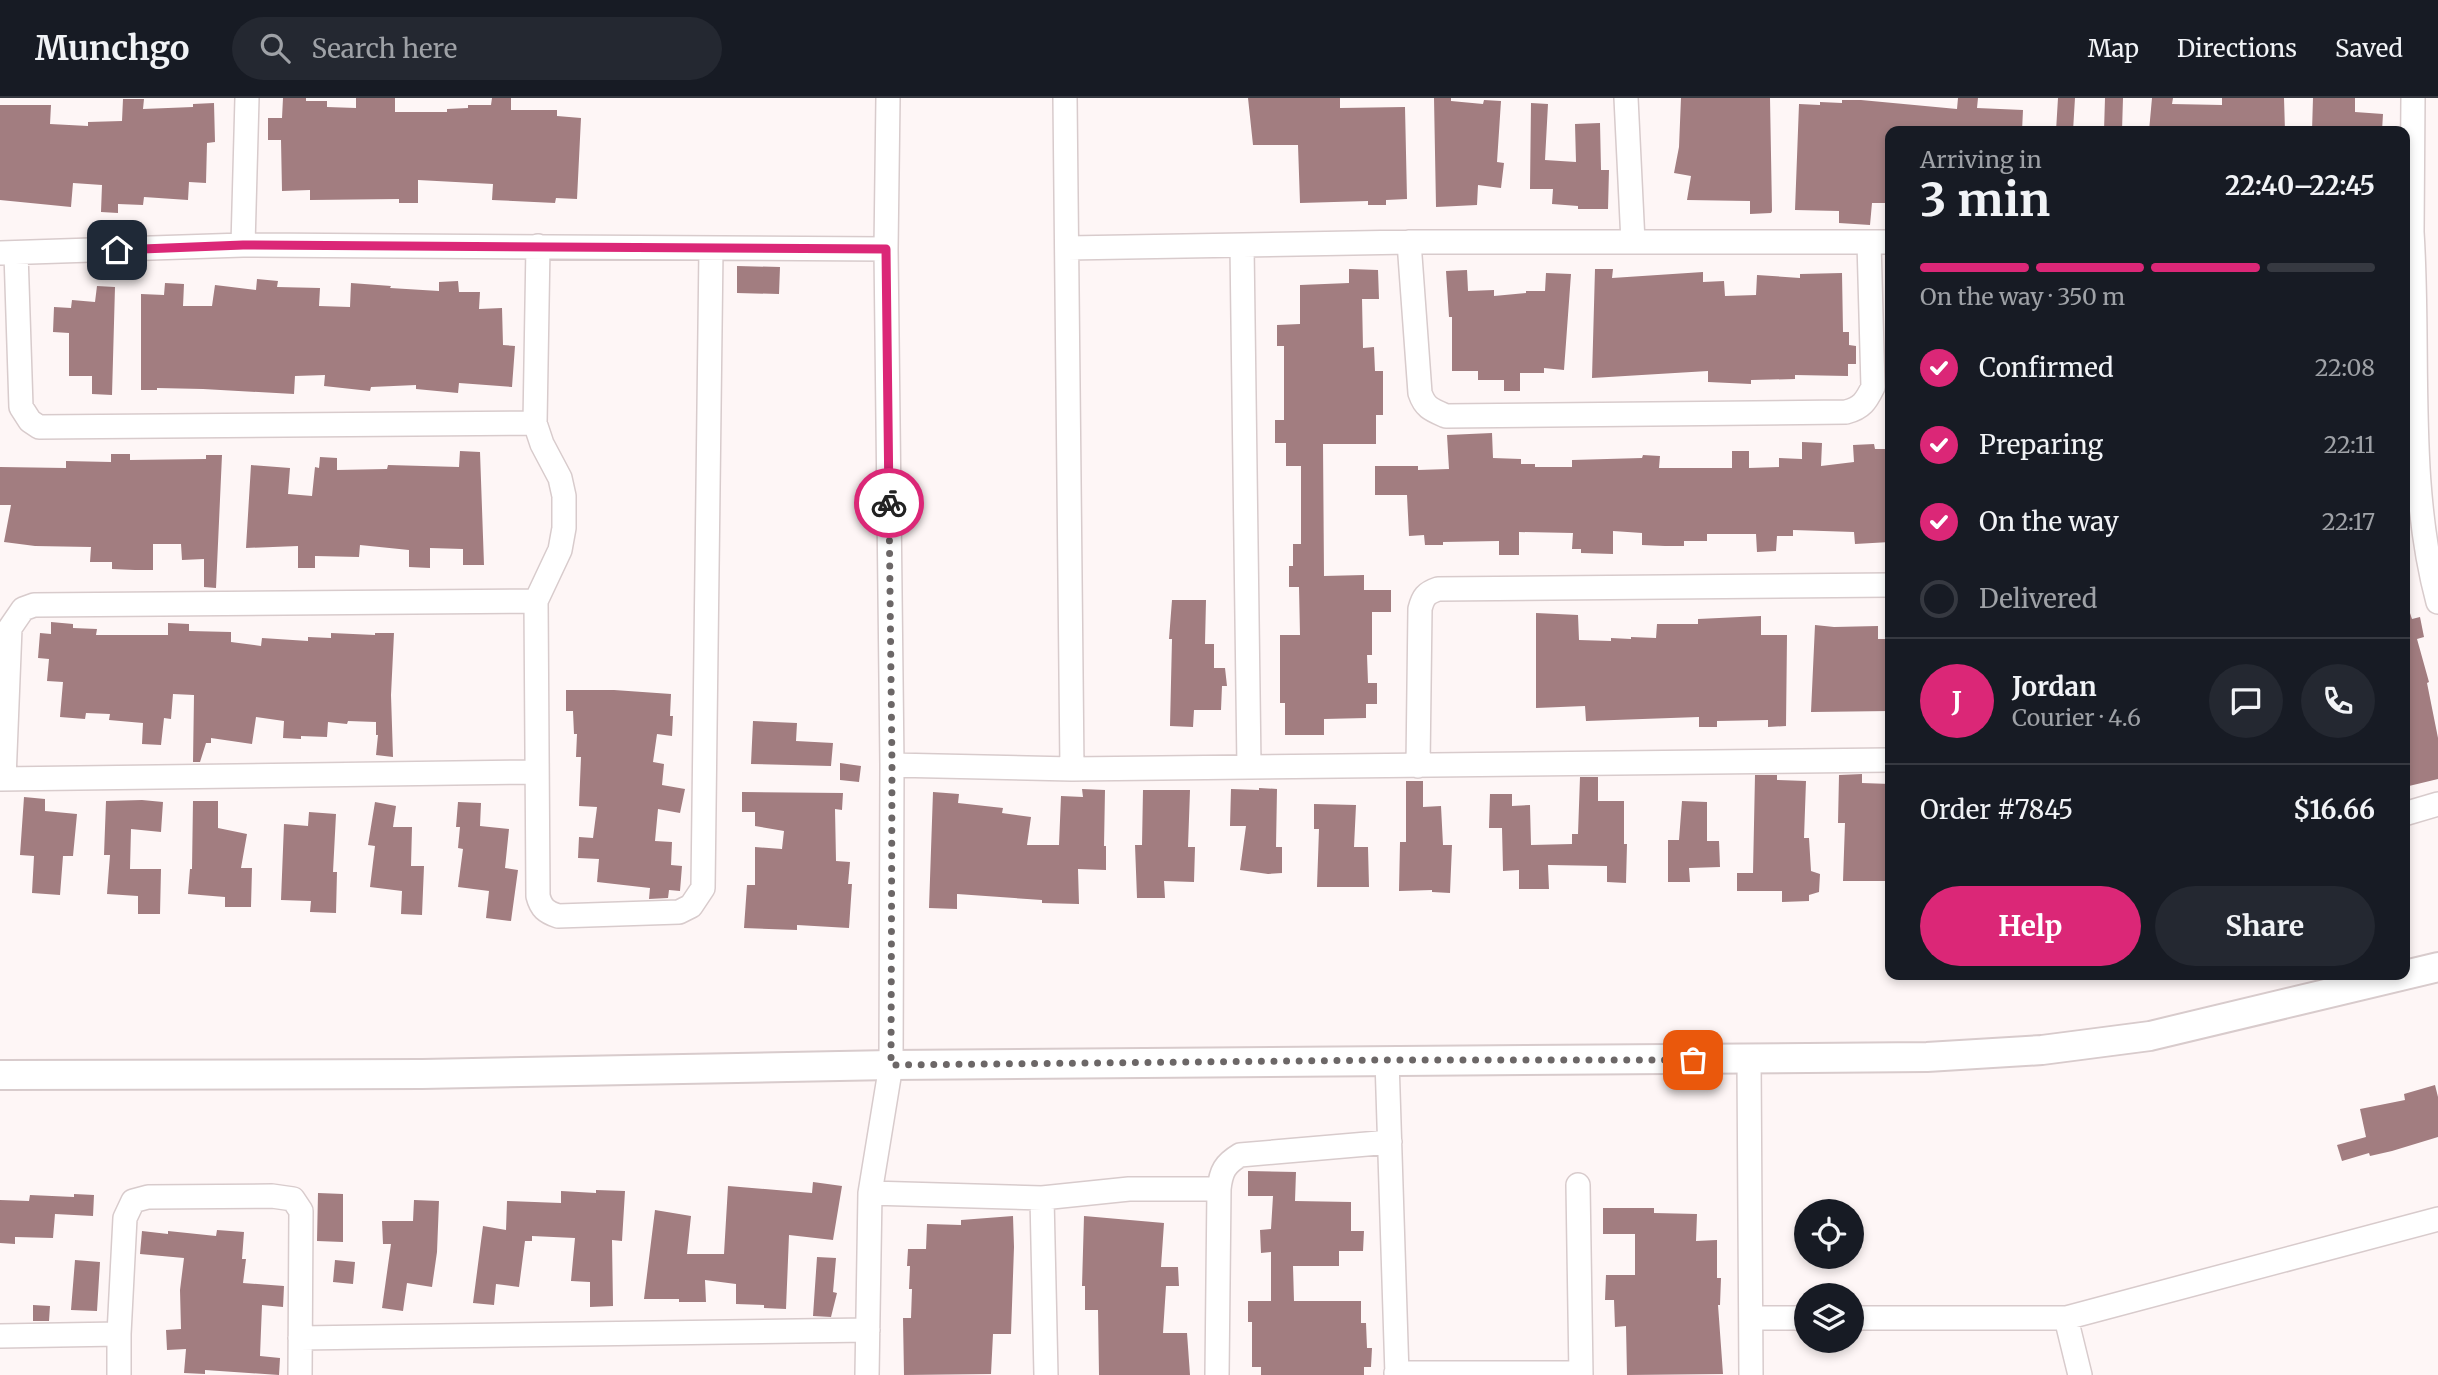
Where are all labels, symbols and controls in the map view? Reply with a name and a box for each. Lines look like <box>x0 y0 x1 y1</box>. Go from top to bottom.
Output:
search box <box>232 17 722 80</box>
text: Munchgo <box>35 28 190 69</box>
icon: search <box>256 29 294 67</box>
text: Search here <box>312 32 457 65</box>
text: Map <box>2088 33 2139 64</box>
text: Directions <box>2177 33 2297 64</box>
text: Saved <box>2335 33 2403 64</box>
text: Arriving in <box>1920 145 2042 174</box>
text: 22:40–22:45 <box>2225 169 2375 202</box>
text: 3 min <box>1920 171 2050 229</box>
pin <box>87 220 147 280</box>
icon: home <box>98 231 136 269</box>
text: On the way · 350 m <box>1920 282 2125 311</box>
icon: check <box>1920 349 1958 387</box>
text: Confirmed <box>1979 351 2114 384</box>
text: 22:08 <box>2315 353 2375 382</box>
icon: check <box>1920 426 1958 464</box>
text: Preparing <box>1979 428 2103 461</box>
text: 22:11 <box>2324 430 2375 459</box>
courier <box>854 468 924 538</box>
icon: bike <box>870 484 908 522</box>
icon: check <box>1920 503 1958 541</box>
text: On the way <box>1979 505 2119 538</box>
text: 22:17 <box>2322 507 2375 536</box>
text: Delivered <box>1979 582 2098 615</box>
button: chat <box>2209 664 2283 738</box>
button: phone <box>2301 664 2375 738</box>
text: Jordan <box>2012 670 2097 703</box>
text: J <box>1952 685 1962 718</box>
text: Courier · 4.6 <box>2012 703 2141 732</box>
text: Order #7845 <box>1920 793 2073 826</box>
text: $16.66 <box>2293 793 2375 826</box>
button: Help <box>1920 886 2141 966</box>
button: Share <box>2155 886 2375 966</box>
pin <box>1663 1030 1723 1090</box>
icon: bag <box>1674 1041 1712 1079</box>
map controls <box>1794 1199 1864 1353</box>
button: locate <box>1794 1199 1864 1269</box>
button: layers <box>1794 1283 1864 1353</box>

